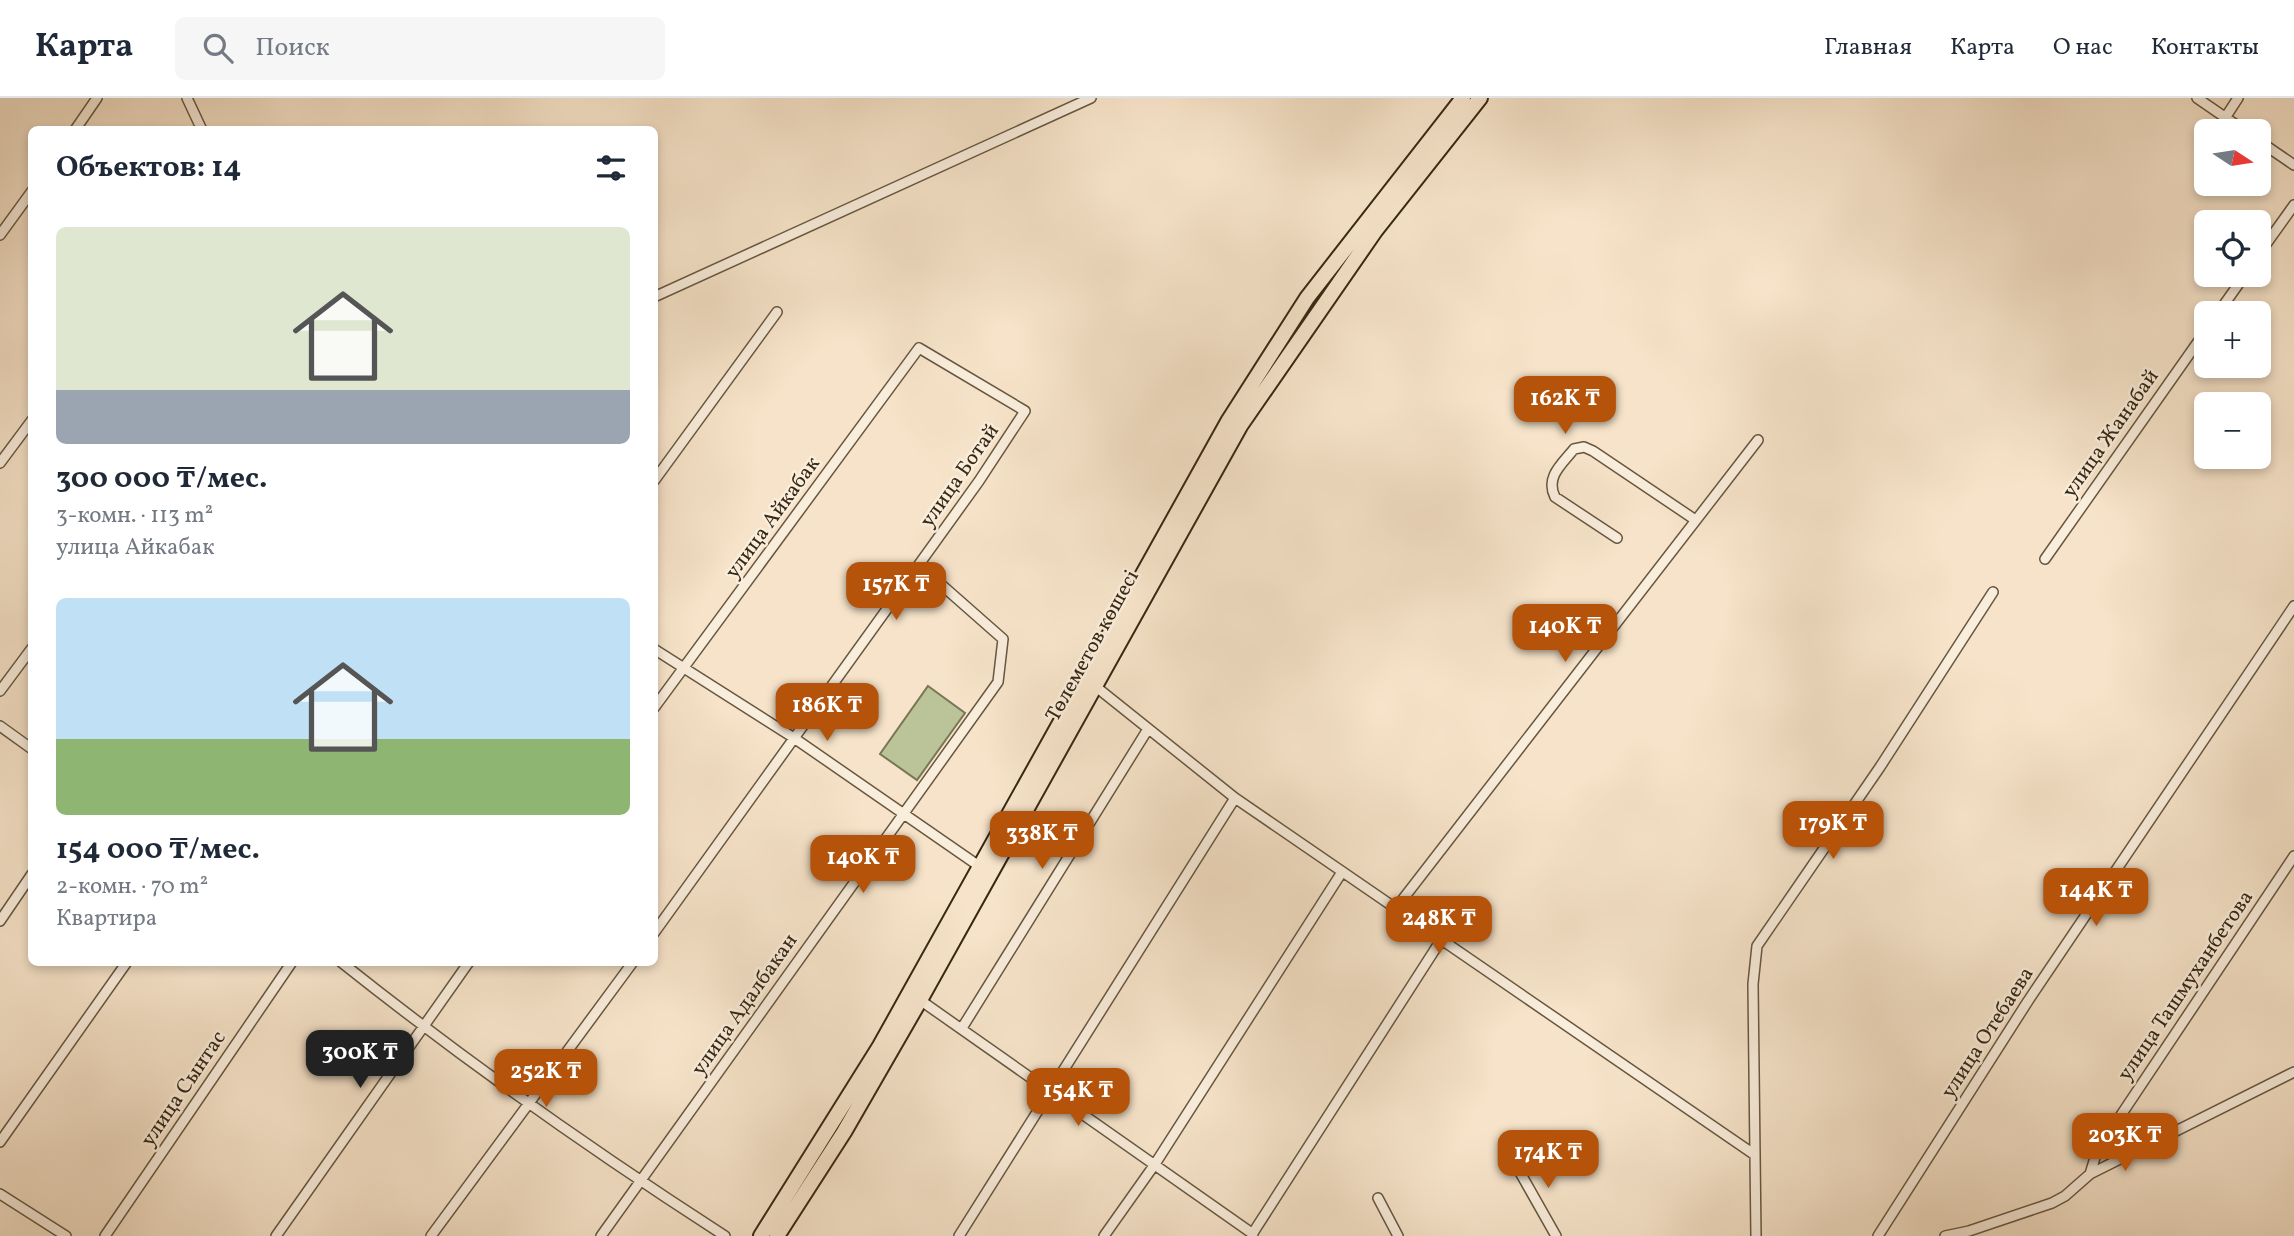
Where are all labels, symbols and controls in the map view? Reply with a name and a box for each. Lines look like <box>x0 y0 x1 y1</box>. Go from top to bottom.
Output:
search box <box>175 17 665 80</box>
text: Карта <box>35 25 133 71</box>
icon: search <box>199 29 237 67</box>
text: Поиск <box>255 30 330 66</box>
text: Главная <box>1824 31 1912 65</box>
text: Карта <box>1950 31 2015 65</box>
text: О нас <box>2053 31 2113 65</box>
text: Контакты <box>2151 31 2259 65</box>
north arrow <box>2194 119 2272 196</box>
map controls <box>2194 119 2271 469</box>
text: Объектов: 14 <box>56 147 241 189</box>
icon: filters <box>592 149 630 187</box>
button: locate <box>2194 210 2271 287</box>
icon: home <box>280 273 406 399</box>
button: + <box>2194 301 2271 378</box>
street label: улица Жанабай <box>2056 364 2166 504</box>
pin: 162K ₸ <box>1508 376 1622 436</box>
text: 162K ₸ <box>1530 383 1600 415</box>
button: − <box>2194 392 2271 469</box>
street label: улица Ботай <box>914 418 1007 534</box>
street label: улица Айкабак <box>719 451 827 585</box>
text: 300 000 ₸/мес. <box>56 458 268 500</box>
text: 3-комн. · 113 m² <box>56 500 213 532</box>
text: улица Айкабак <box>56 532 214 564</box>
pin: 157K ₸ <box>839 562 953 622</box>
street label: Төлеметов көшесі <box>1039 565 1147 727</box>
text: 157K ₸ <box>862 569 930 601</box>
pin: 140K ₸ <box>1508 604 1622 664</box>
text: 140K ₸ <box>1528 611 1602 643</box>
icon: home <box>280 644 406 770</box>
pin: 186K ₸ <box>770 684 884 743</box>
text: 186K ₸ <box>792 690 862 722</box>
pin: 179K ₸ <box>1776 802 1890 861</box>
text: 179K ₸ <box>1799 808 1867 840</box>
pin: 338K ₸ <box>985 812 1099 871</box>
text: 338K ₸ <box>1006 818 1078 850</box>
text: 154 000 ₸/мес. <box>56 829 260 871</box>
pin: 140K ₸ <box>806 836 920 895</box>
text: 140K ₸ <box>826 842 900 874</box>
pin: 144K ₸ <box>2039 868 2153 928</box>
text: 2-комн. · 70 m² <box>56 871 208 903</box>
text: 144K ₸ <box>2059 875 2133 907</box>
street label: улица Ташмуханбетова <box>2111 885 2261 1087</box>
pin: 248K ₸ <box>1382 896 1496 956</box>
text: Квартира <box>56 903 157 935</box>
text: 248K ₸ <box>1402 903 1476 935</box>
street label: улица Адалбакан <box>685 928 805 1082</box>
street label: улица Отебаева <box>1935 962 2041 1104</box>
street label: улица Сынтас <box>134 1025 234 1153</box>
pin: 300K ₸ <box>303 1030 417 1090</box>
text: 300K ₸ <box>322 1037 398 1069</box>
pin: 252K ₸ <box>489 1049 603 1109</box>
text: 252K ₸ <box>510 1056 582 1088</box>
pin: 154K ₸ <box>1021 1068 1135 1128</box>
text: 154K ₸ <box>1043 1075 1113 1107</box>
pin: 203K ₸ <box>2068 1114 2182 1173</box>
text: 203K ₸ <box>2088 1120 2162 1152</box>
pin: 174K ₸ <box>1491 1130 1605 1190</box>
text: 174K ₸ <box>1514 1137 1582 1169</box>

